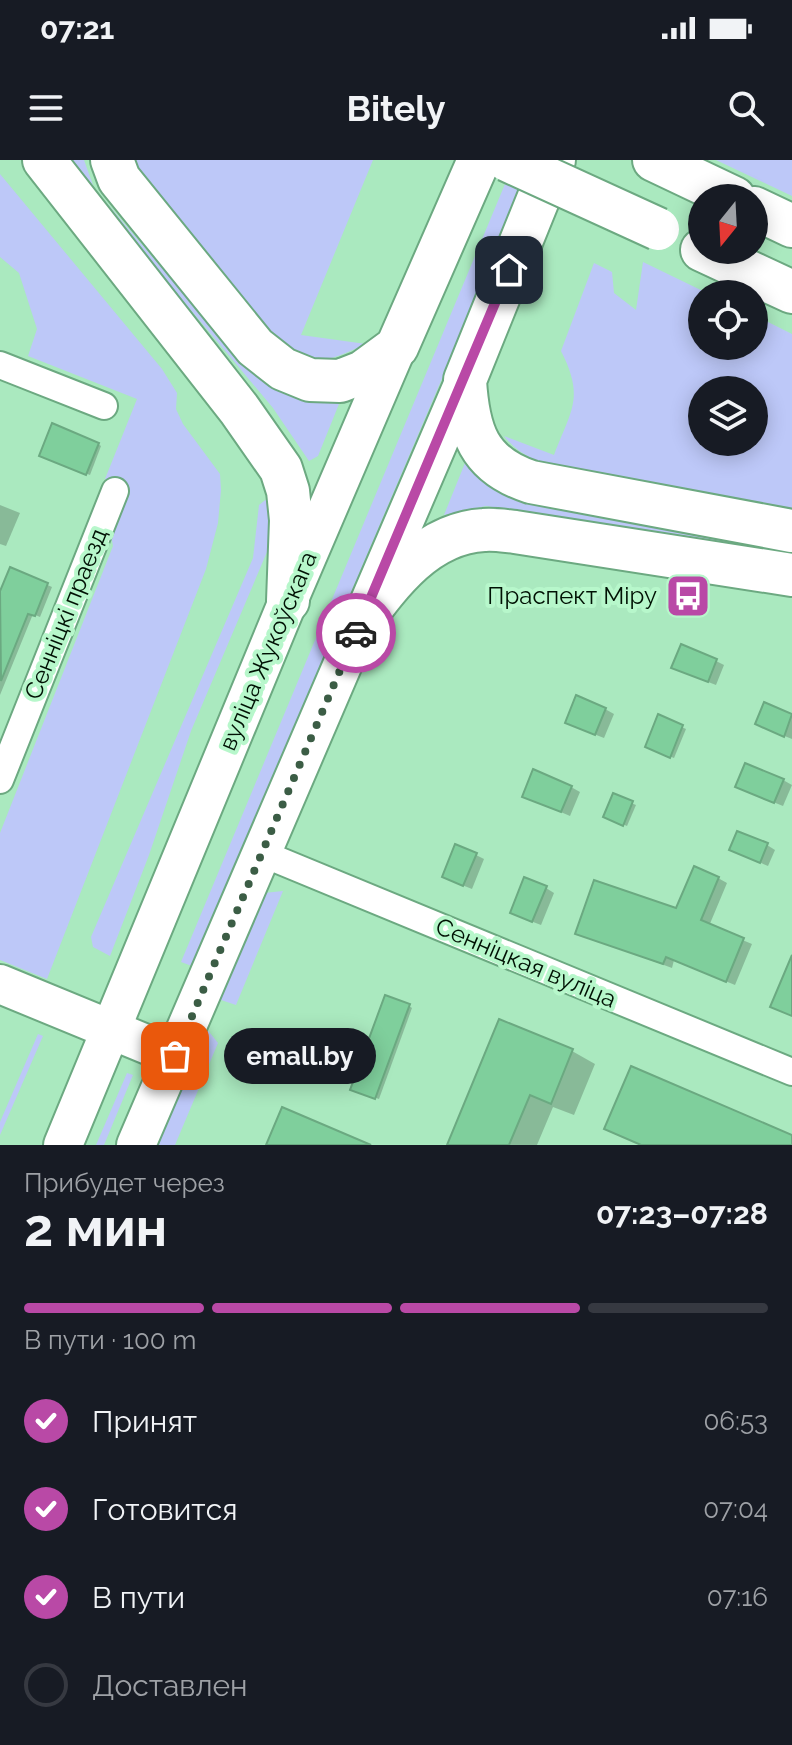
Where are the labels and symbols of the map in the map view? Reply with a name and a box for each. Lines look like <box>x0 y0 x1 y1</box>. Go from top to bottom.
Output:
north arrow <box>688 184 768 264</box>
pin <box>475 236 543 304</box>
street label: Сенніцкі праезд <box>18 524 113 704</box>
street label: вуліца Жукоўскага <box>213 547 323 755</box>
bus stop icon: Праспект Міру <box>664 572 712 620</box>
place label: Праспект Міру <box>487 581 657 610</box>
courier <box>316 593 396 673</box>
street label: Сенніцкая вуліца <box>431 911 621 1014</box>
pin <box>141 1022 209 1090</box>
callout: emall.by <box>223 1028 375 1084</box>

